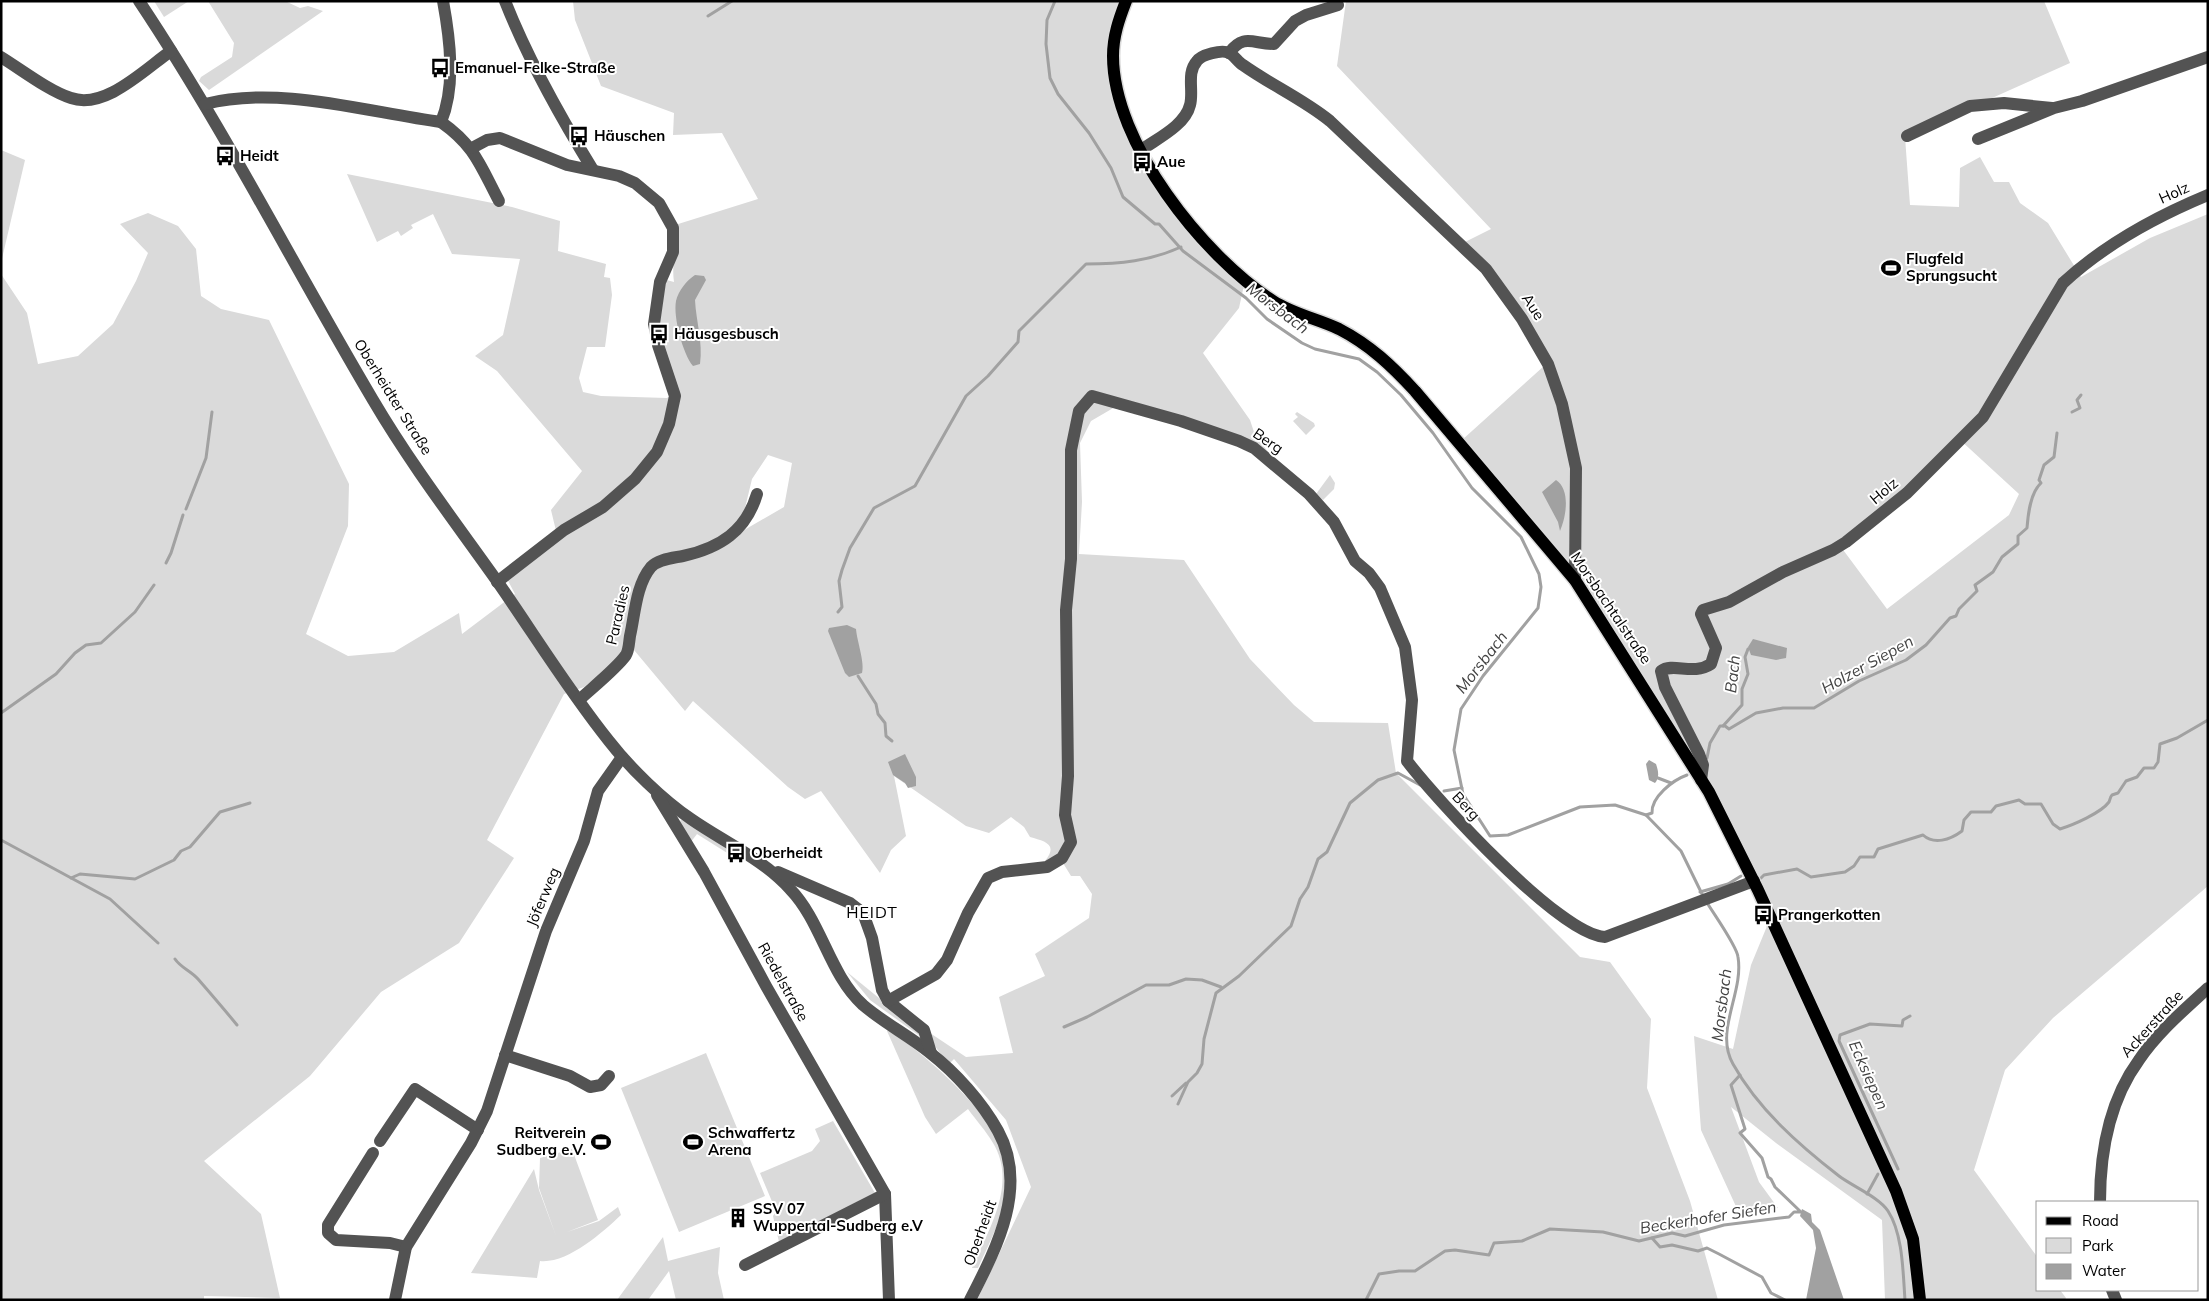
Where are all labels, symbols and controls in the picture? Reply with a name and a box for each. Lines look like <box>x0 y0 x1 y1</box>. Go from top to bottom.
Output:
bus stop icon: Emanuel-Felke-Straße <box>429 57 451 79</box>
place label: Emanuel-Felke-Straße <box>455 58 615 77</box>
bus stop icon: Häuschen <box>568 125 590 147</box>
place label: Häuschen <box>594 126 665 145</box>
bus stop icon: Heidt <box>214 145 236 167</box>
place label: Heidt <box>240 146 279 165</box>
bus stop icon: Aue <box>1131 151 1153 173</box>
place label: Aue <box>1157 152 1185 171</box>
street label: Holz <box>2156 177 2192 208</box>
place label: Flugfeld Sprungsucht <box>1906 249 1997 285</box>
sports icon: Flugfeld Sprungsucht <box>1880 257 1902 279</box>
water label: Morsbach <box>1243 278 1313 338</box>
street label: Aue <box>1518 290 1549 324</box>
bus stop icon: Häusgesbusch <box>648 323 670 345</box>
place label: Häusgesbusch <box>674 324 779 343</box>
street label: Oberheidter Straße <box>350 335 437 458</box>
street label: Berg <box>1249 424 1287 458</box>
street label: Holz <box>1866 473 1902 508</box>
street label: Morsbachtalstraße <box>1567 548 1656 667</box>
street label: Paradies <box>601 583 634 647</box>
water label: Morsbach <box>1451 627 1511 697</box>
water label: Holzer Siepen <box>1817 630 1917 698</box>
water label: Bach <box>1720 654 1744 694</box>
street label: Berg <box>1448 787 1484 824</box>
bus stop icon: Oberheidt <box>725 842 747 864</box>
place label: Oberheidt <box>751 843 823 862</box>
street label: Jöferweg <box>522 864 563 929</box>
district label: HEIDT <box>846 902 898 922</box>
bus stop icon: Prangerkotten <box>1752 904 1774 926</box>
place label: Prangerkotten <box>1778 905 1881 924</box>
street label: Riedelstraße <box>754 939 813 1025</box>
water label: Morsbach <box>1707 968 1735 1042</box>
street label: Ackerstraße <box>2116 986 2187 1061</box>
water label: Ecksiepen <box>1845 1037 1893 1113</box>
place label: Reitverein Sudberg e.V. <box>497 1123 586 1159</box>
place label: Schwaffertz Arena <box>708 1123 795 1159</box>
sports icon: Reitverein Sudberg e.V. <box>590 1131 612 1153</box>
sports icon: Schwaffertz Arena <box>682 1131 704 1153</box>
water label: Beckerhofer Siefen <box>1638 1196 1778 1238</box>
street label: Oberheidt <box>959 1197 1000 1268</box>
place label: SSV 07 Wuppertal-Sudberg e.V <box>753 1199 923 1235</box>
legend <box>2036 1201 2199 1291</box>
building icon: SSV 07 Wuppertal-Sudberg e.V <box>727 1207 749 1229</box>
text: Road <box>2082 1211 2119 1230</box>
text: Park <box>2082 1236 2114 1255</box>
text: Water <box>2082 1261 2126 1280</box>

